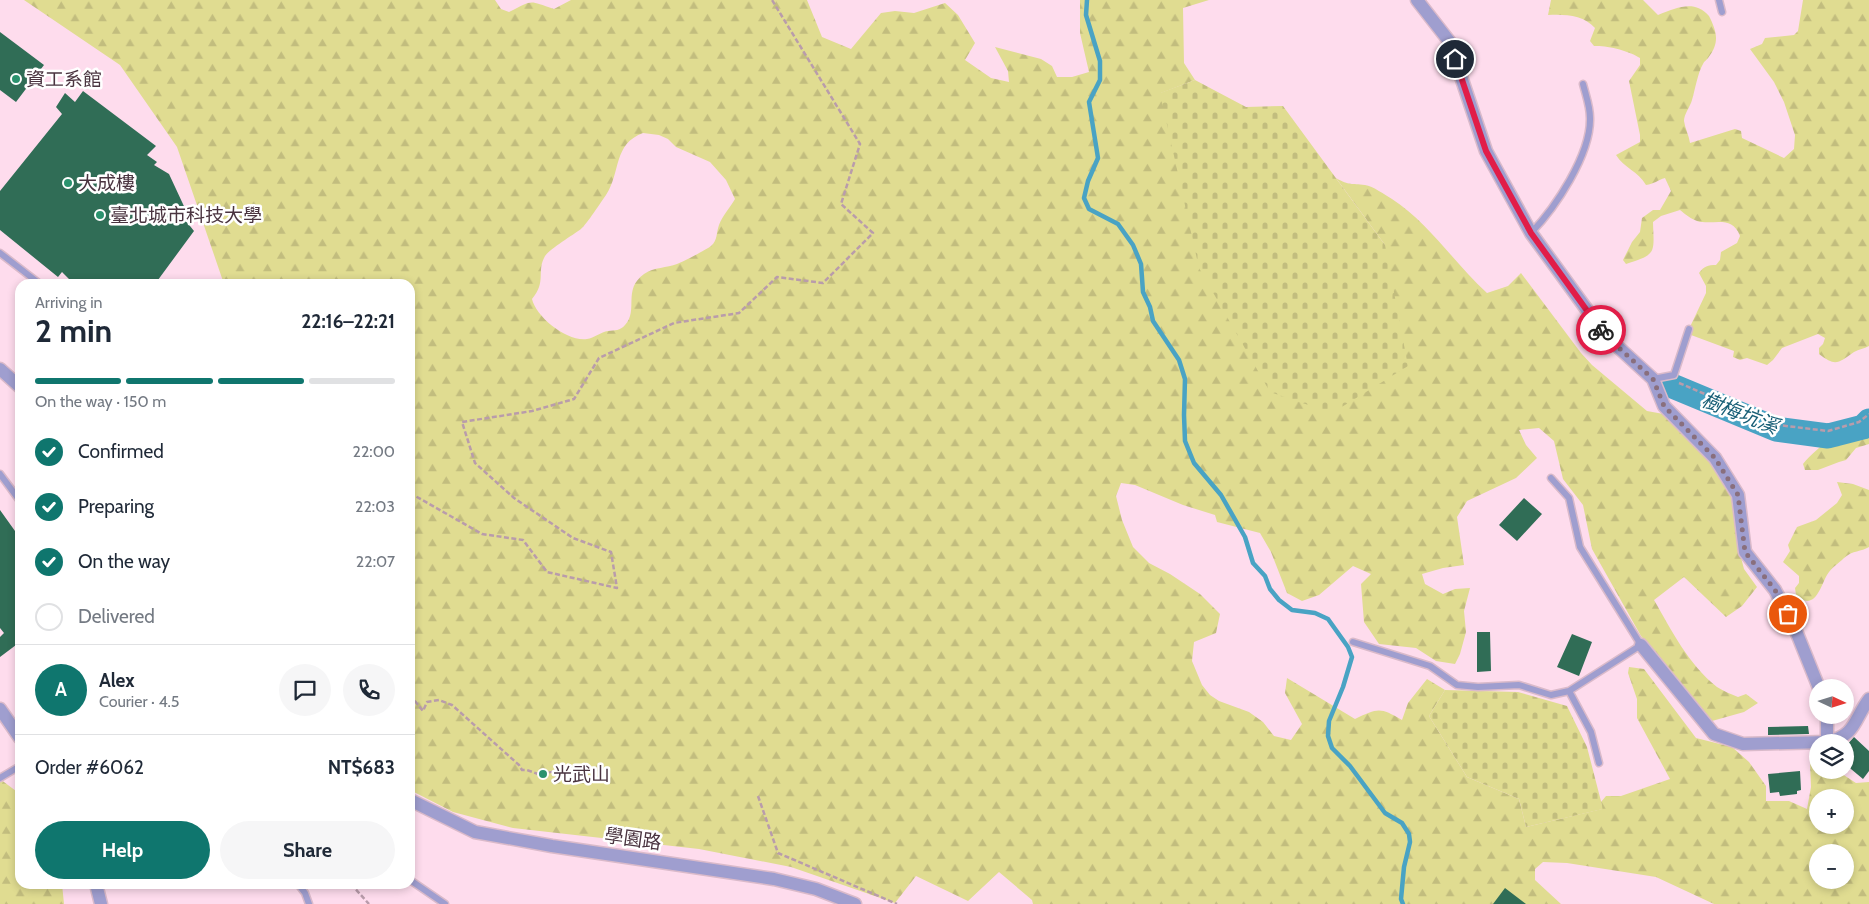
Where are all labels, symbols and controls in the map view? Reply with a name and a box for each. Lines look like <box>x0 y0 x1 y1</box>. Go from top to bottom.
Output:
pin <box>1434 38 1476 80</box>
icon: home <box>1441 45 1469 73</box>
place label: 資工系館 <box>26 68 102 91</box>
marker: 資工系館 <box>10 73 22 85</box>
place label: 大成樓 <box>78 172 135 195</box>
marker: 大成樓 <box>62 177 74 189</box>
place label: 臺北城市科技大學 <box>110 204 262 227</box>
marker: 臺北城市科技大學 <box>94 209 106 221</box>
text: Arriving in <box>35 293 102 312</box>
courier <box>1576 305 1626 355</box>
text: 22:16–22:21 <box>301 310 395 333</box>
text: 2 min <box>35 311 112 350</box>
icon: bike <box>1587 316 1615 344</box>
water label: 樹梅坑溪 <box>1698 387 1784 440</box>
text: On the way · 150 m <box>35 392 166 411</box>
icon: check <box>35 438 63 466</box>
text: Confirmed <box>78 440 164 463</box>
text: 22:00 <box>353 442 395 461</box>
icon: check <box>35 493 63 521</box>
text: Preparing <box>78 495 154 518</box>
text: 22:03 <box>355 497 395 516</box>
icon: check <box>35 548 63 576</box>
text: On the way <box>78 550 170 573</box>
text: 22:07 <box>356 552 395 571</box>
pin <box>1767 593 1809 635</box>
icon: bag <box>1774 600 1802 628</box>
text: Delivered <box>78 605 155 628</box>
button: chat <box>279 664 331 716</box>
button: phone <box>343 664 395 716</box>
text: Alex <box>99 669 135 692</box>
text: A <box>55 678 67 701</box>
north arrow <box>1809 679 1854 724</box>
map controls <box>1809 679 1854 889</box>
text: Courier · 4.5 <box>99 692 180 711</box>
button: layers <box>1809 734 1854 779</box>
text: Order #6062 <box>35 756 144 779</box>
text: NT$683 <box>328 756 395 779</box>
place label: 光武山 <box>553 763 610 786</box>
marker: 光武山 <box>537 768 549 780</box>
button: + <box>1809 789 1854 834</box>
button: Help <box>35 821 210 879</box>
button: Share <box>220 821 395 879</box>
street label: 學園路 <box>603 824 663 854</box>
button: − <box>1809 844 1854 889</box>

